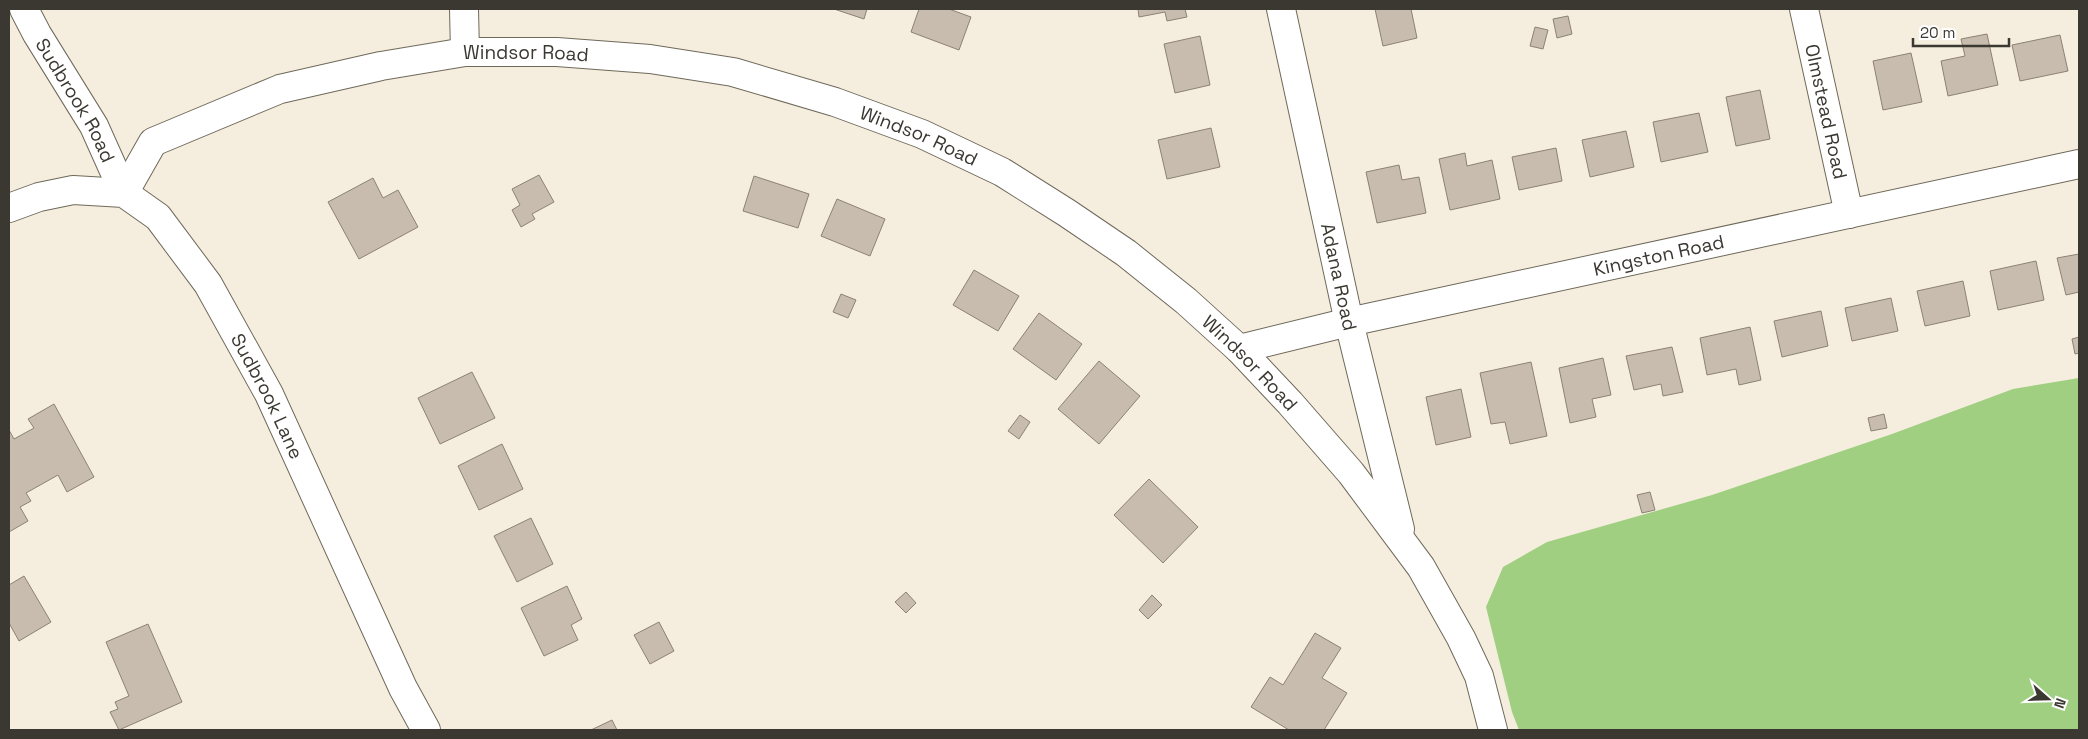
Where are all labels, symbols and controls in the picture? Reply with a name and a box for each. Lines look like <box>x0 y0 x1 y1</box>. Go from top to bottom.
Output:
scale bar <box>1913 15 2009 47</box>
text: 20 m <box>1920 23 1955 42</box>
street label: Sudbrook Road <box>30 34 121 167</box>
street label: Windsor Road <box>463 40 590 67</box>
street label: Olmstead Road <box>1799 42 1853 182</box>
street label: Windsor Road <box>856 100 982 172</box>
street label: Adana Road <box>1315 221 1363 333</box>
street label: Kingston Road <box>1591 229 1726 282</box>
street label: Windsor Road <box>1197 310 1303 416</box>
street label: Sudbrook Lane <box>225 329 309 463</box>
north arrow <box>2023 674 2073 724</box>
text: N <box>2050 696 2070 711</box>

